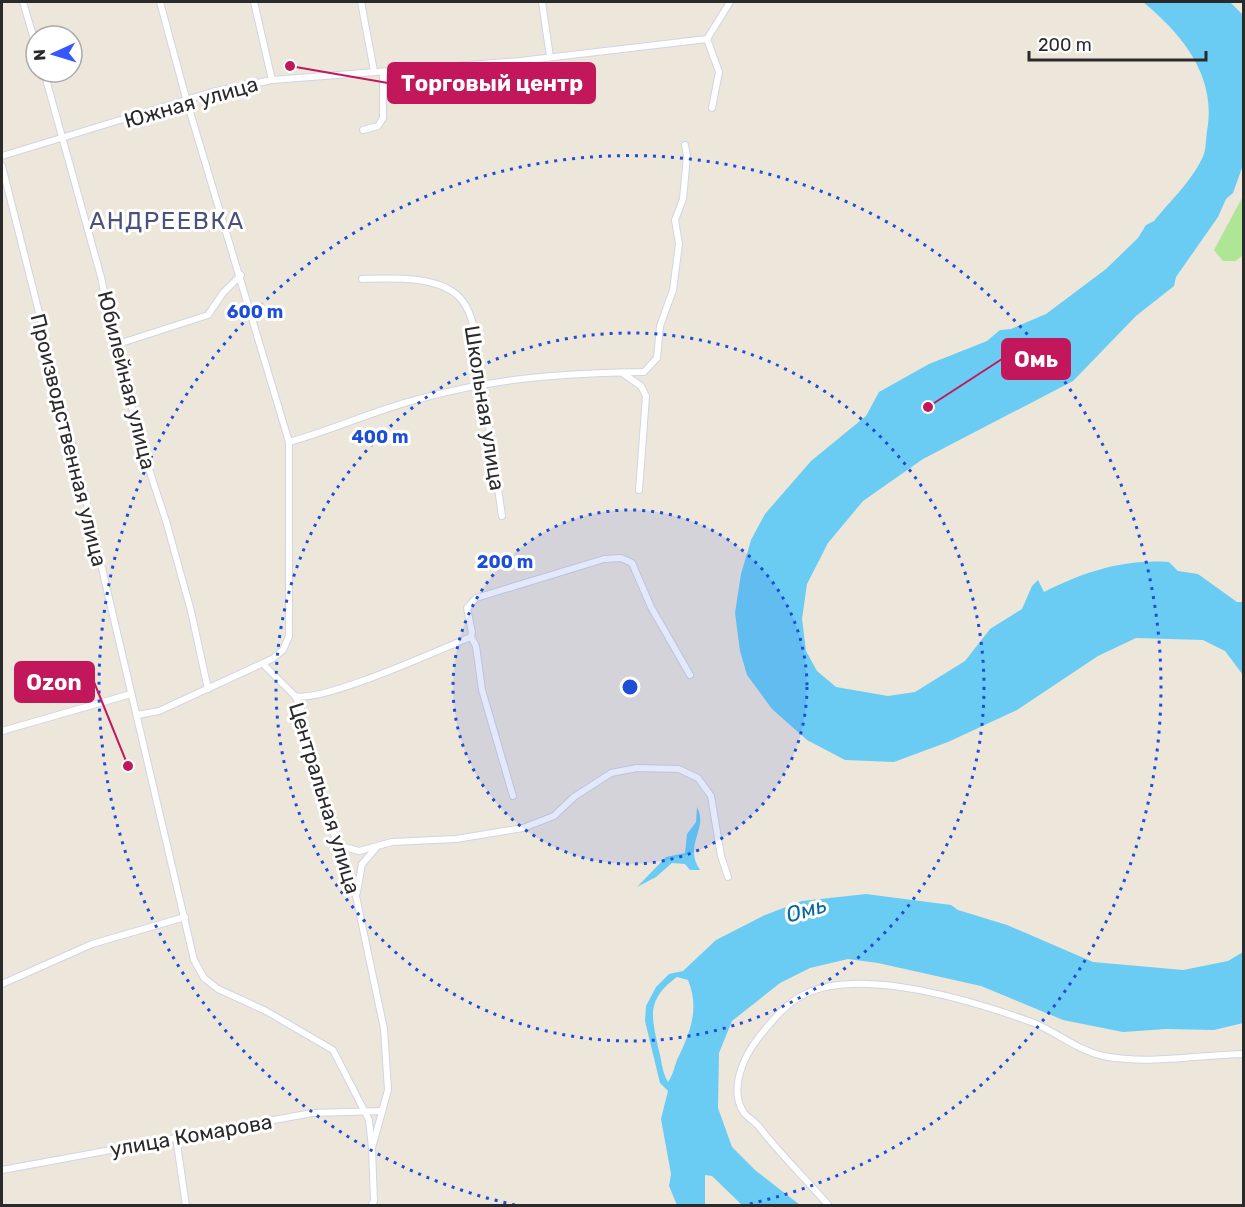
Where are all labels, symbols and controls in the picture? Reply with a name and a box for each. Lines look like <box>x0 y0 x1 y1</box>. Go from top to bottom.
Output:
north arrow <box>24 24 84 84</box>
scale bar <box>1029 24 1206 62</box>
text: 200 m <box>1038 34 1092 56</box>
text: N <box>30 49 49 61</box>
callout: Торговый центр <box>388 63 595 103</box>
text: Торговый центр <box>401 70 583 97</box>
street label: Южная улица <box>121 71 261 133</box>
district label: АНДРЕЕВКА <box>89 207 245 235</box>
street label: Юбилейная улица <box>93 288 161 472</box>
text: 600 m <box>227 301 283 323</box>
street label: Производственная улица <box>25 311 113 569</box>
street label: Школьная улица <box>460 324 510 492</box>
callout: Омь <box>1002 339 1070 379</box>
text: Омь <box>1014 346 1058 373</box>
text: 400 m <box>351 426 409 448</box>
text: 200 m <box>477 551 533 573</box>
callout: Ozon <box>15 662 94 702</box>
text: Ozon <box>26 669 82 696</box>
centre of rings <box>620 677 640 697</box>
street label: Центральная улица <box>284 699 366 897</box>
water label: Омь <box>783 891 829 929</box>
street label: улица Комарова <box>108 1108 274 1162</box>

